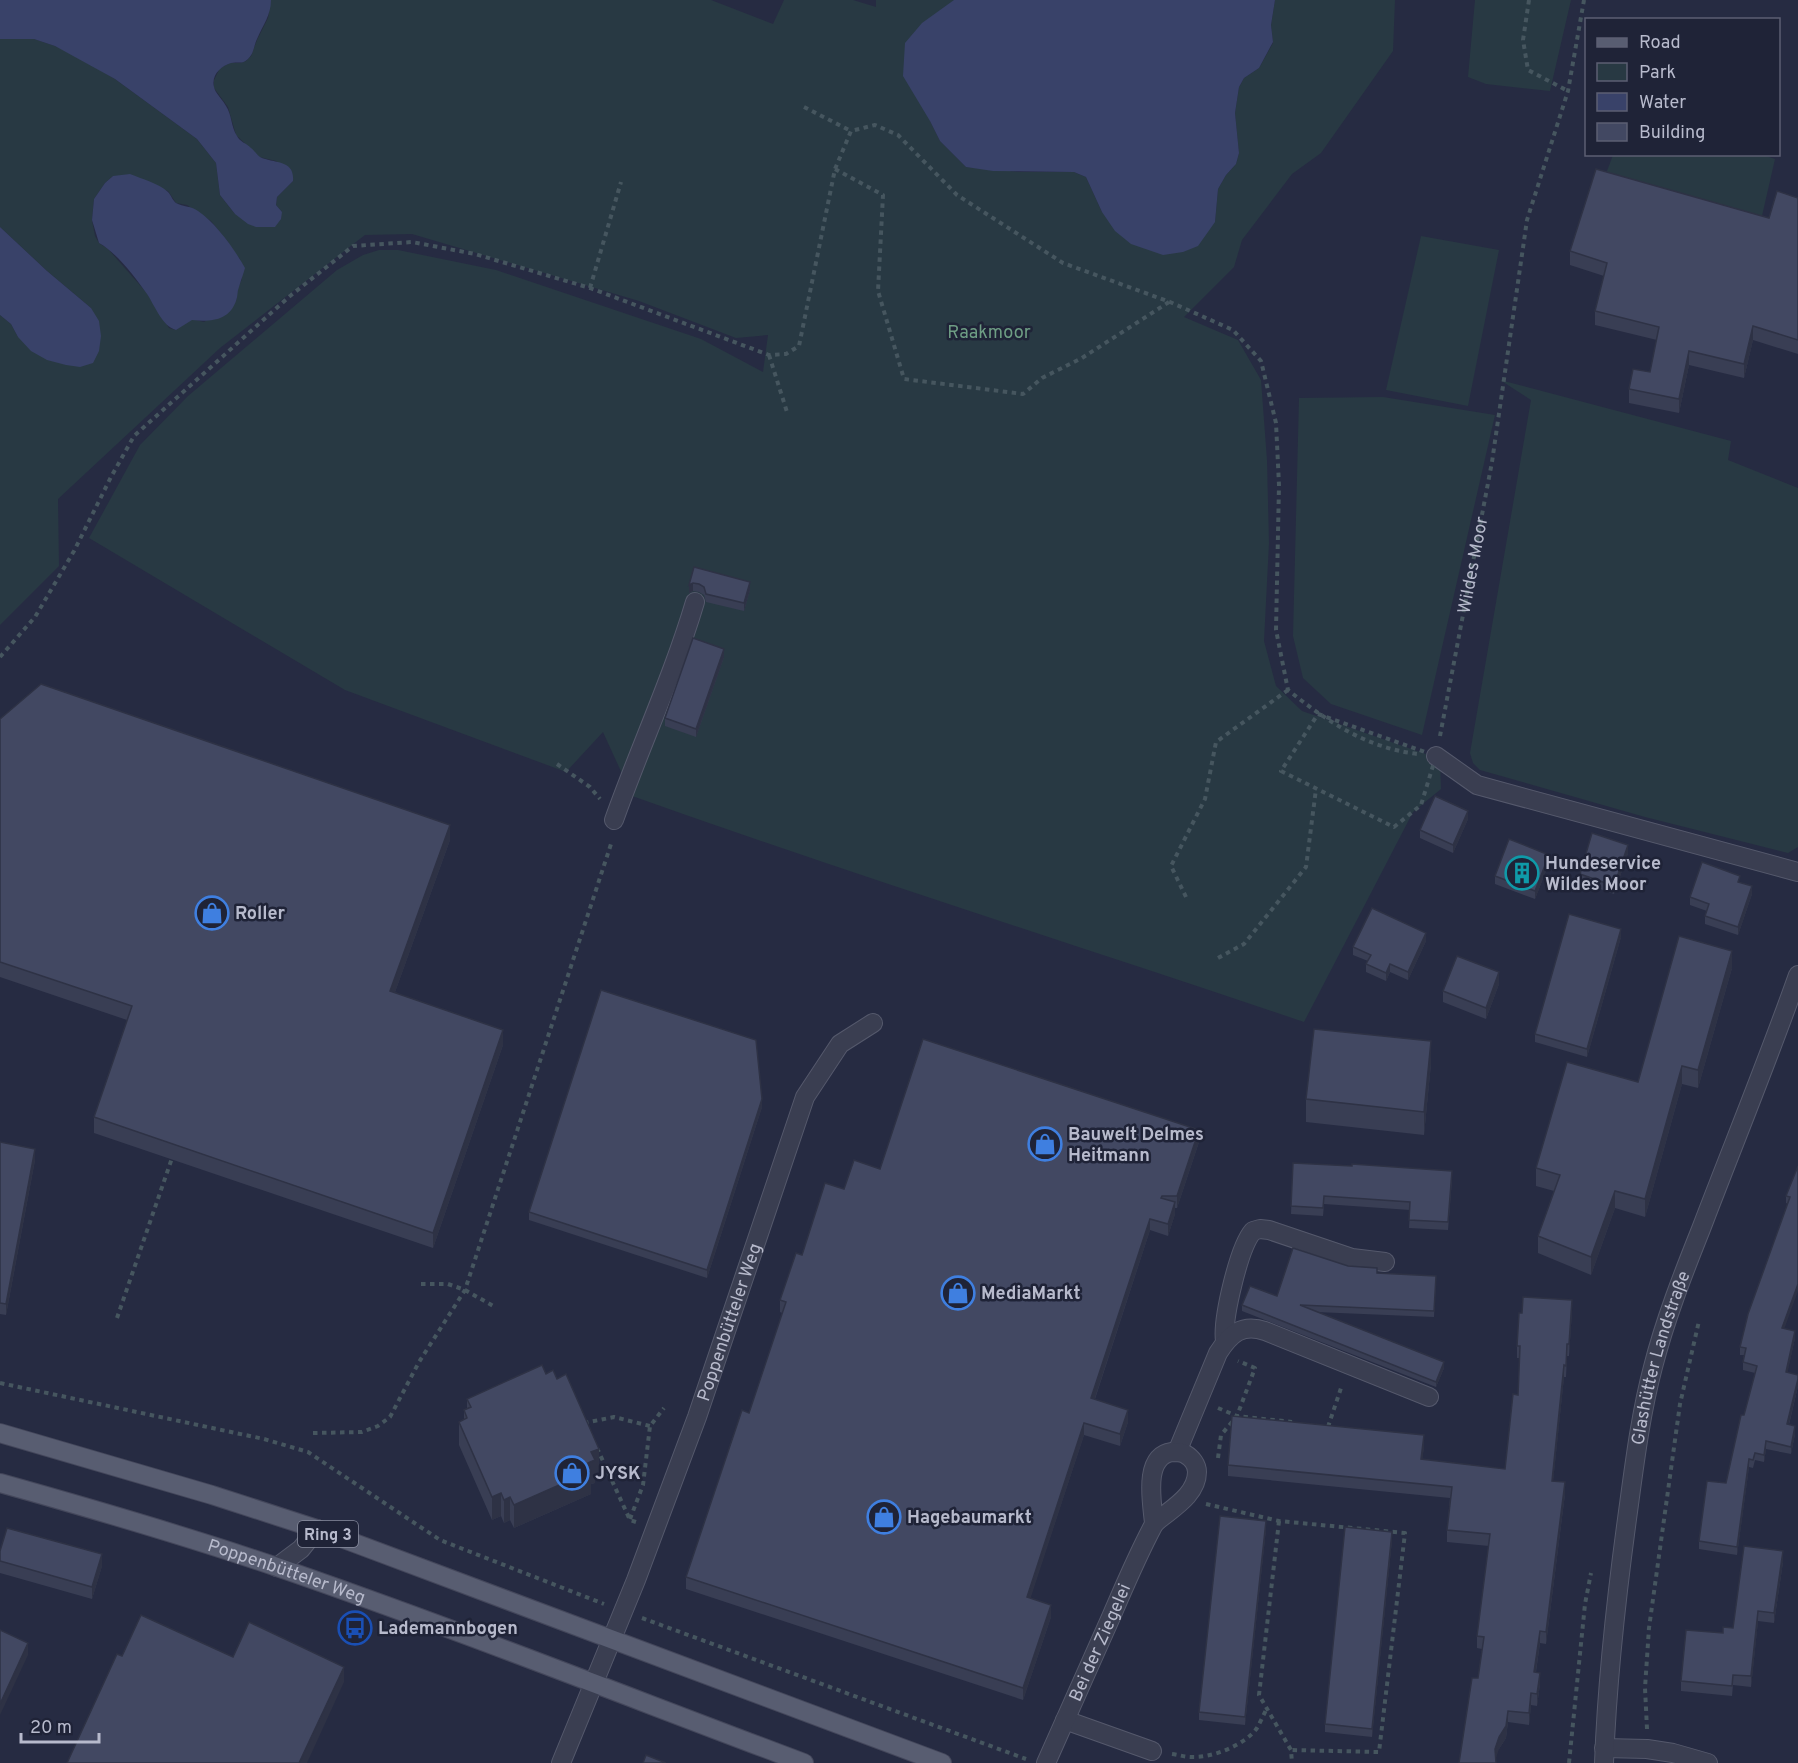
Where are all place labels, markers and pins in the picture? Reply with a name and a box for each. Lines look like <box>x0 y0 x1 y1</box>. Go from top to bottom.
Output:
place label: Hundeservice Wildes Moor <box>1545 853 1661 897</box>
building icon: Hundeservice Wildes Moor <box>1504 855 1540 891</box>
shop icon: Roller <box>194 895 230 931</box>
place label: Roller <box>235 903 286 926</box>
place label: Bauwelt Delmes Heitmann <box>1068 1124 1204 1168</box>
shop icon: Bauwelt Delmes Heitmann <box>1027 1126 1063 1162</box>
shop icon: MediaMarkt <box>940 1275 976 1311</box>
place label: MediaMarkt <box>981 1283 1081 1306</box>
shop icon: JYSK <box>554 1455 590 1491</box>
place label: JYSK <box>595 1463 641 1486</box>
shop icon: Hagebaumarkt <box>866 1499 902 1535</box>
place label: Hagebaumarkt <box>907 1507 1032 1530</box>
bus stop icon: Lademannbogen <box>337 1610 373 1646</box>
place label: Lademannbogen <box>378 1618 518 1641</box>

